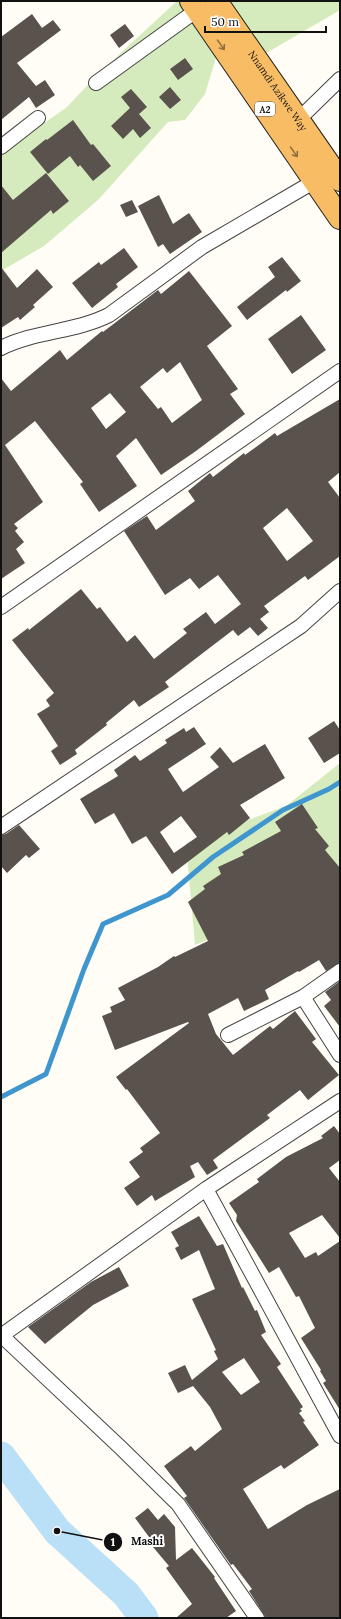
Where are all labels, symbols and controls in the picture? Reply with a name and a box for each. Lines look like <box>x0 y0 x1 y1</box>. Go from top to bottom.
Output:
scale bar <box>205 8 326 34</box>
text: 50 m <box>211 14 239 29</box>
one-way arrow <box>217 39 225 50</box>
street label: Nnamdi Azikwe Way <box>246 48 311 134</box>
road number: A2 <box>255 102 275 116</box>
one-way arrow <box>290 146 298 157</box>
callout: Mashi <box>103 1530 171 1553</box>
text: 1 <box>111 1534 116 1549</box>
text: Mashi <box>131 1534 163 1548</box>

